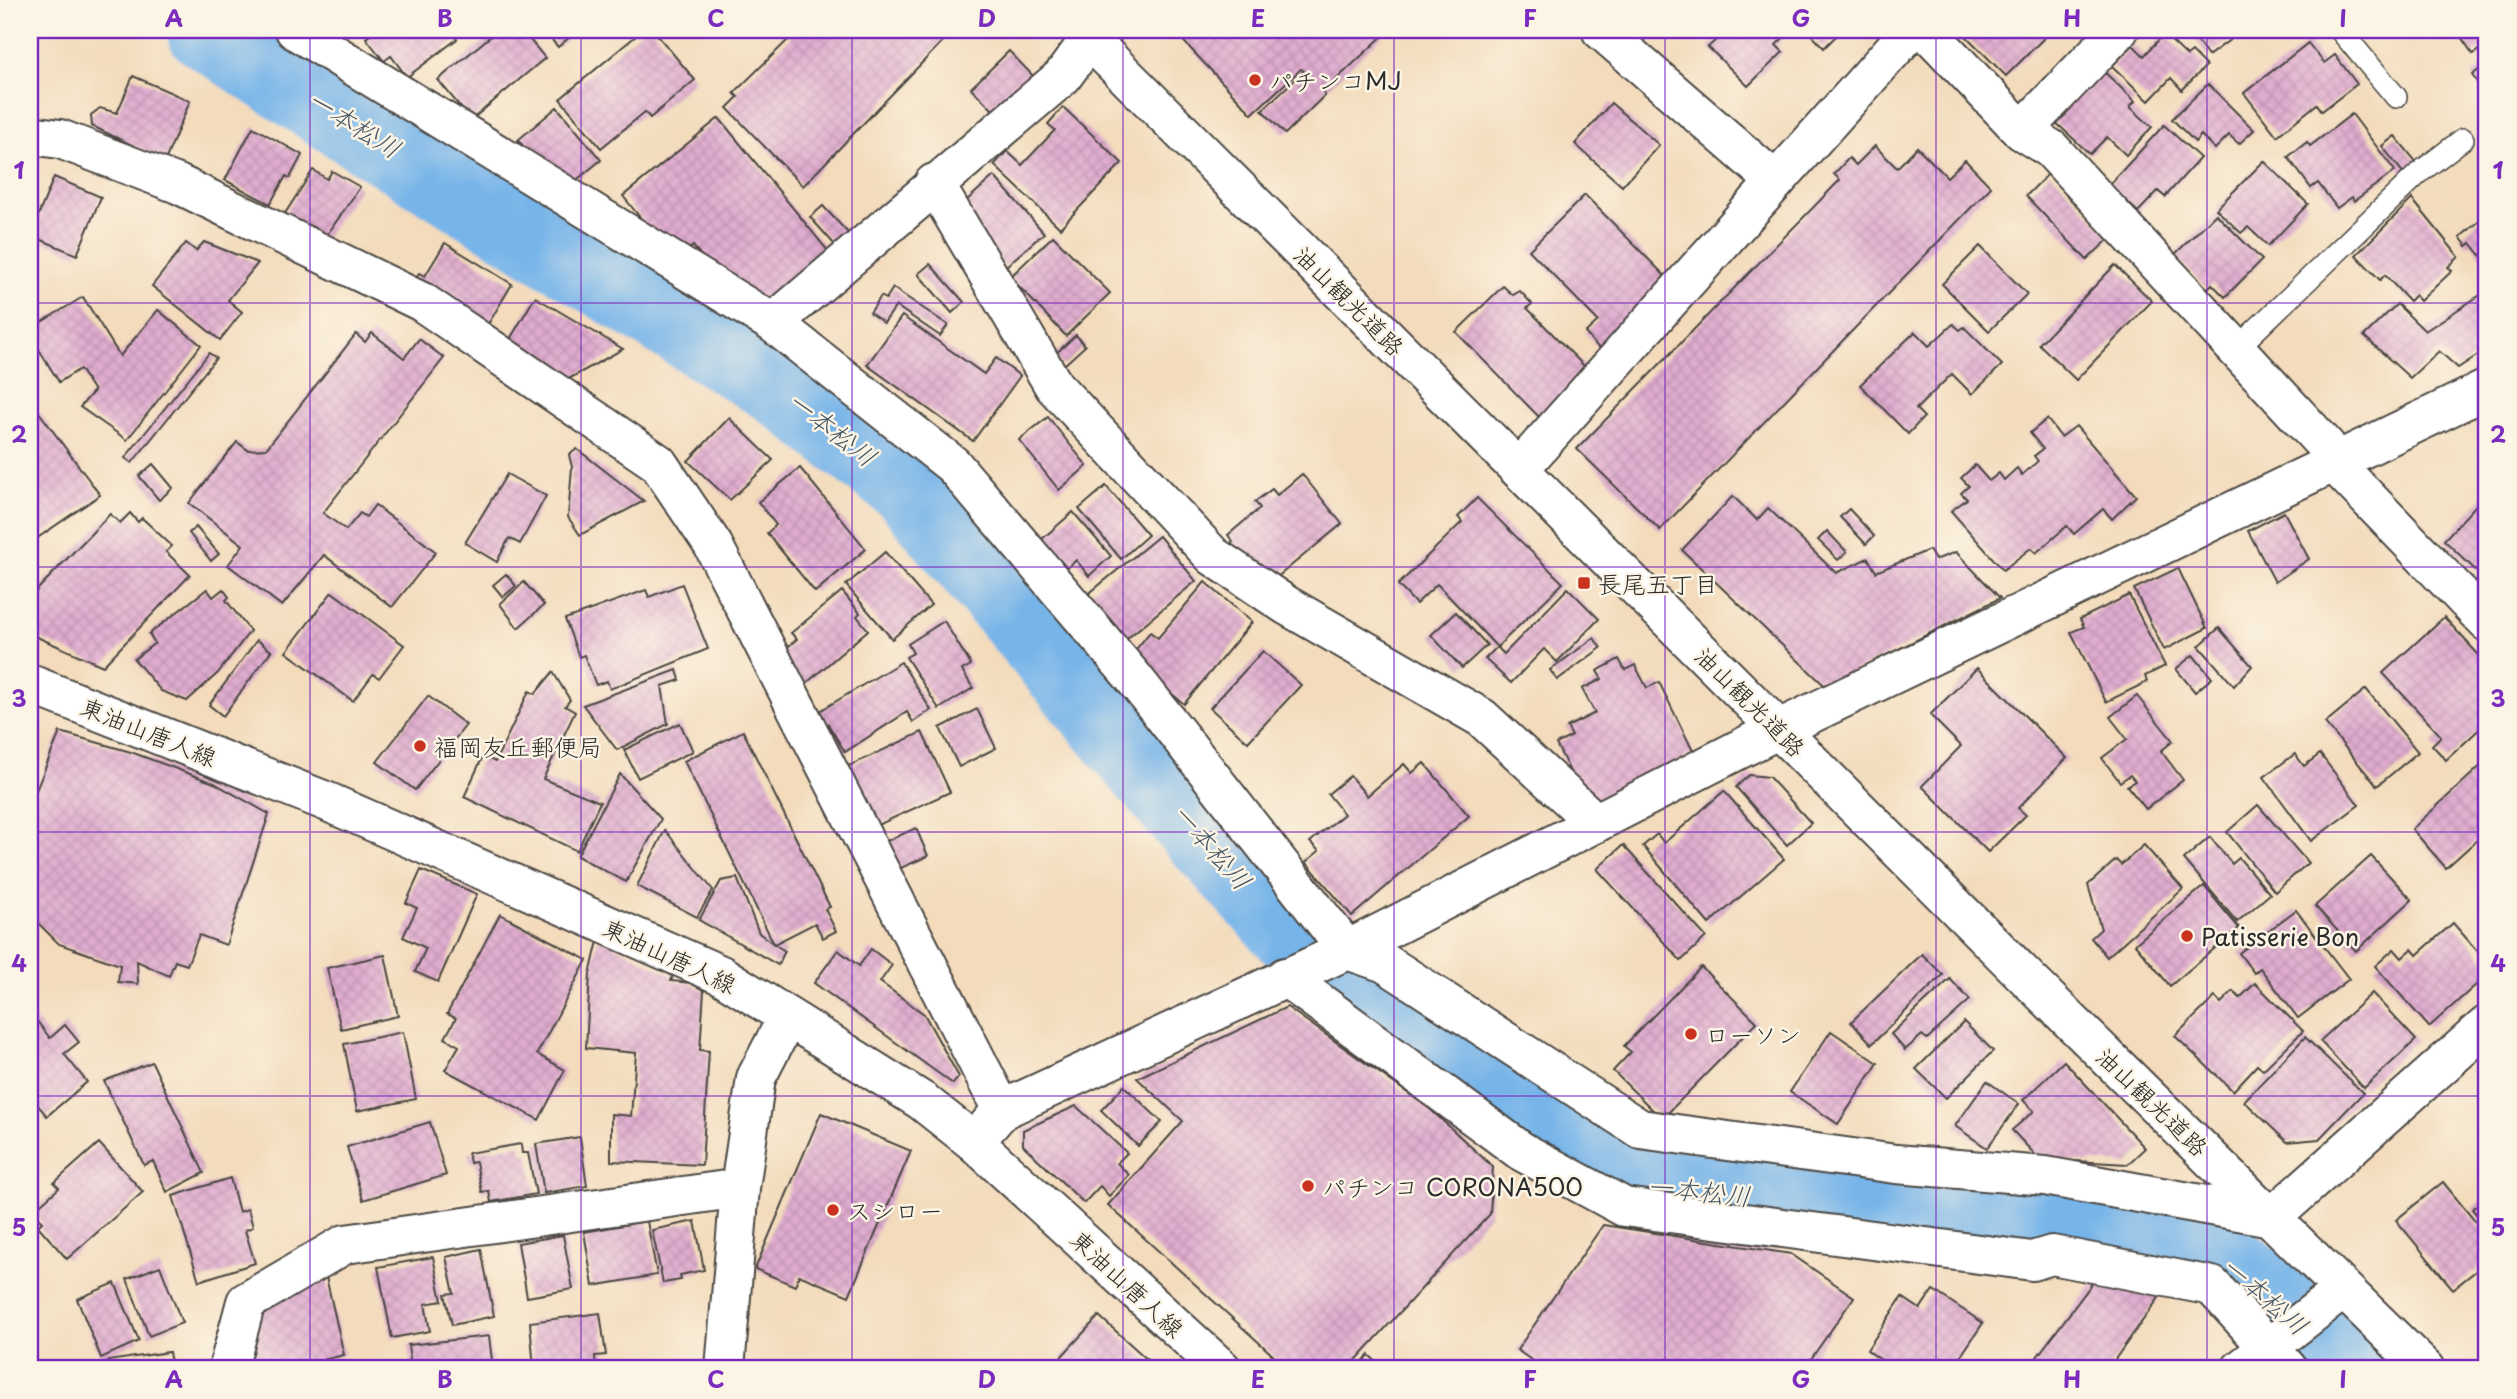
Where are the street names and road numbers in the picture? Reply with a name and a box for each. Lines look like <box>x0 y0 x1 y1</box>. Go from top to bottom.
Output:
street label: 油山観光道路 <box>1286 236 1414 364</box>
street label: 油山観光道路 <box>1687 637 1815 765</box>
street label: 東油山唐人線 <box>75 687 223 775</box>
street label: 東油山唐人線 <box>597 908 743 1002</box>
street label: 油山観光道路 <box>2089 1038 2217 1164</box>
street label: 東油山唐人線 <box>1063 1221 1193 1345</box>

